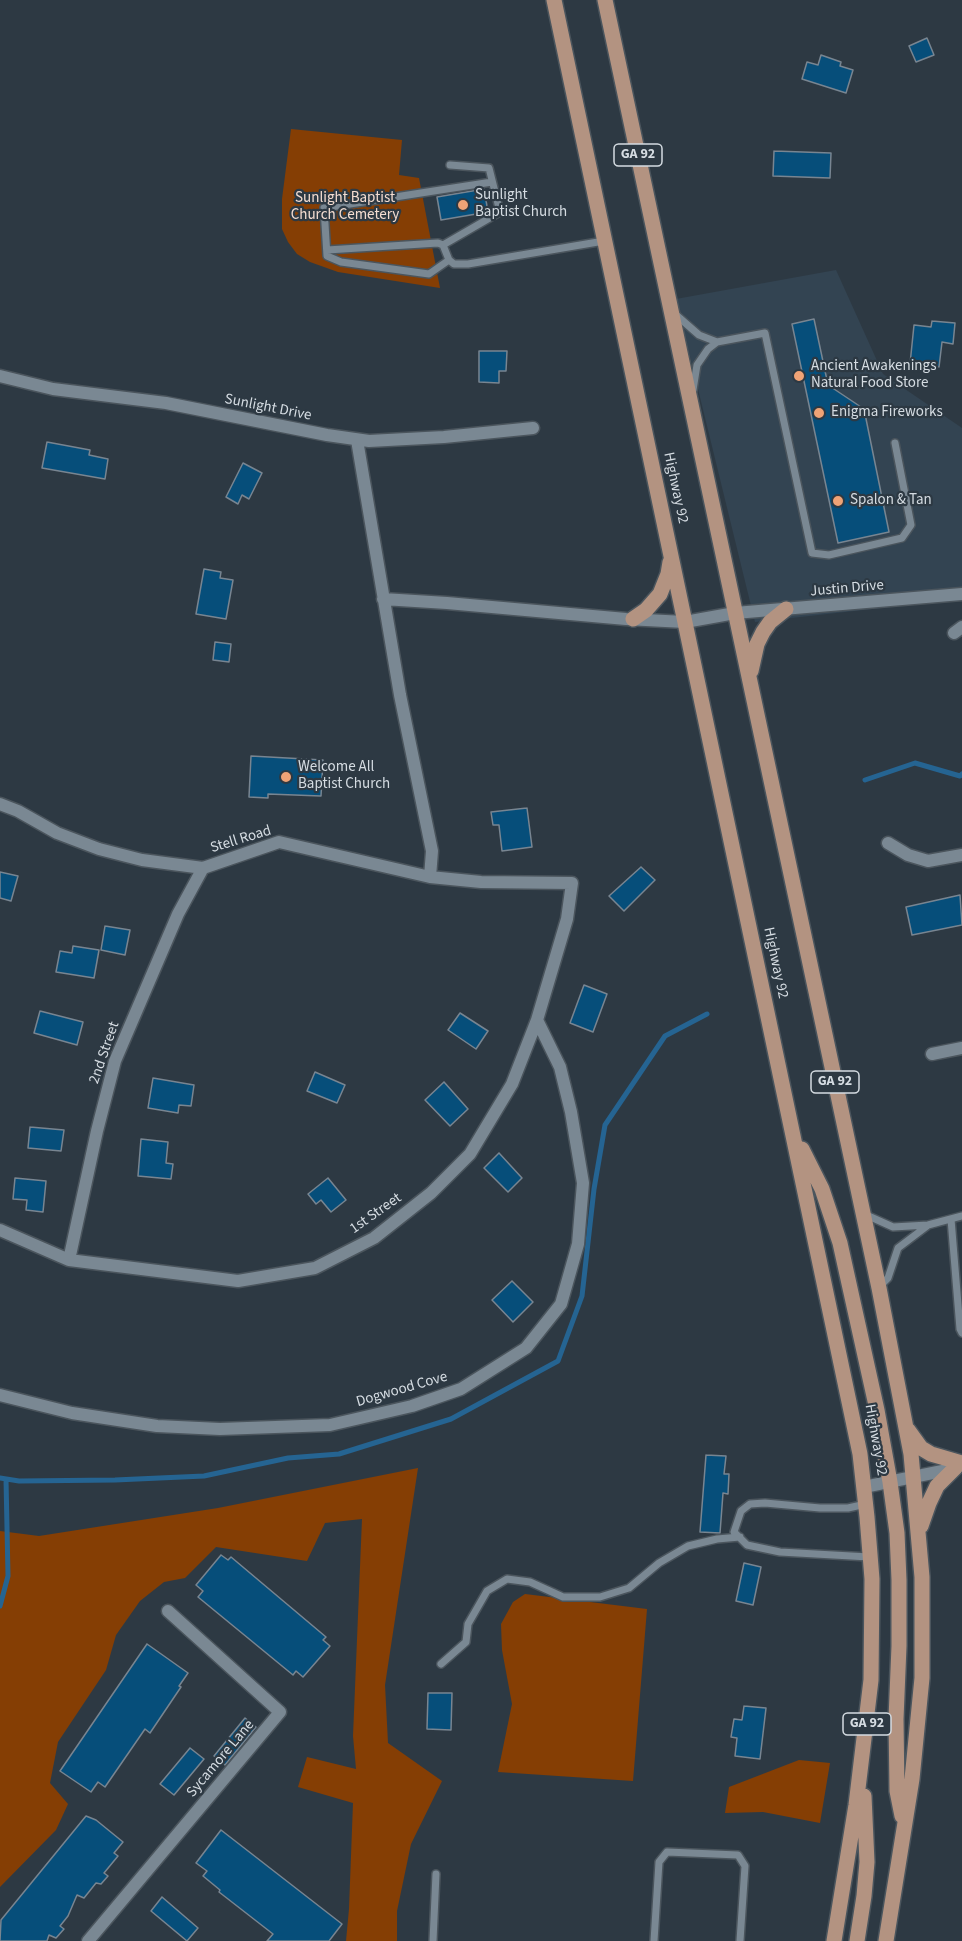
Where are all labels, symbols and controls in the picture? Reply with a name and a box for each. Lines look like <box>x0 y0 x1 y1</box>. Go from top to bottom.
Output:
road number: GA 92 <box>614 144 662 166</box>
place label: Sunlight Baptist Church <box>475 187 567 222</box>
park label: Sunlight Baptist Church Cemetery <box>291 190 399 225</box>
marker: Sunlight Baptist Church <box>456 198 470 212</box>
place label: Ancient Awakenings Natural Food Store <box>811 358 936 393</box>
marker: Ancient Awakenings Natural Food Store <box>792 369 806 383</box>
street label: Sunlight Drive <box>223 391 313 425</box>
place label: Enigma Fireworks <box>831 404 943 422</box>
marker: Enigma Fireworks <box>812 406 826 420</box>
street label: Highway 92 <box>659 451 691 525</box>
place label: Spalon & Tan <box>850 492 932 510</box>
marker: Spalon & Tan <box>831 494 845 508</box>
street label: Justin Drive <box>809 577 885 601</box>
place label: Welcome All Baptist Church <box>298 759 390 794</box>
marker: Welcome All Baptist Church <box>279 770 293 784</box>
street label: Stell Road <box>208 822 274 858</box>
street label: Highway 92 <box>759 926 791 1000</box>
street label: 2nd Street <box>86 1020 124 1086</box>
road number: GA 92 <box>811 1071 859 1093</box>
street label: 1st Street <box>347 1190 405 1238</box>
street label: Dogwood Cove <box>354 1368 450 1412</box>
street label: Highway 92 <box>860 1403 890 1477</box>
road number: GA 92 <box>843 1713 891 1735</box>
street label: Sycamore Lane <box>183 1717 259 1801</box>

